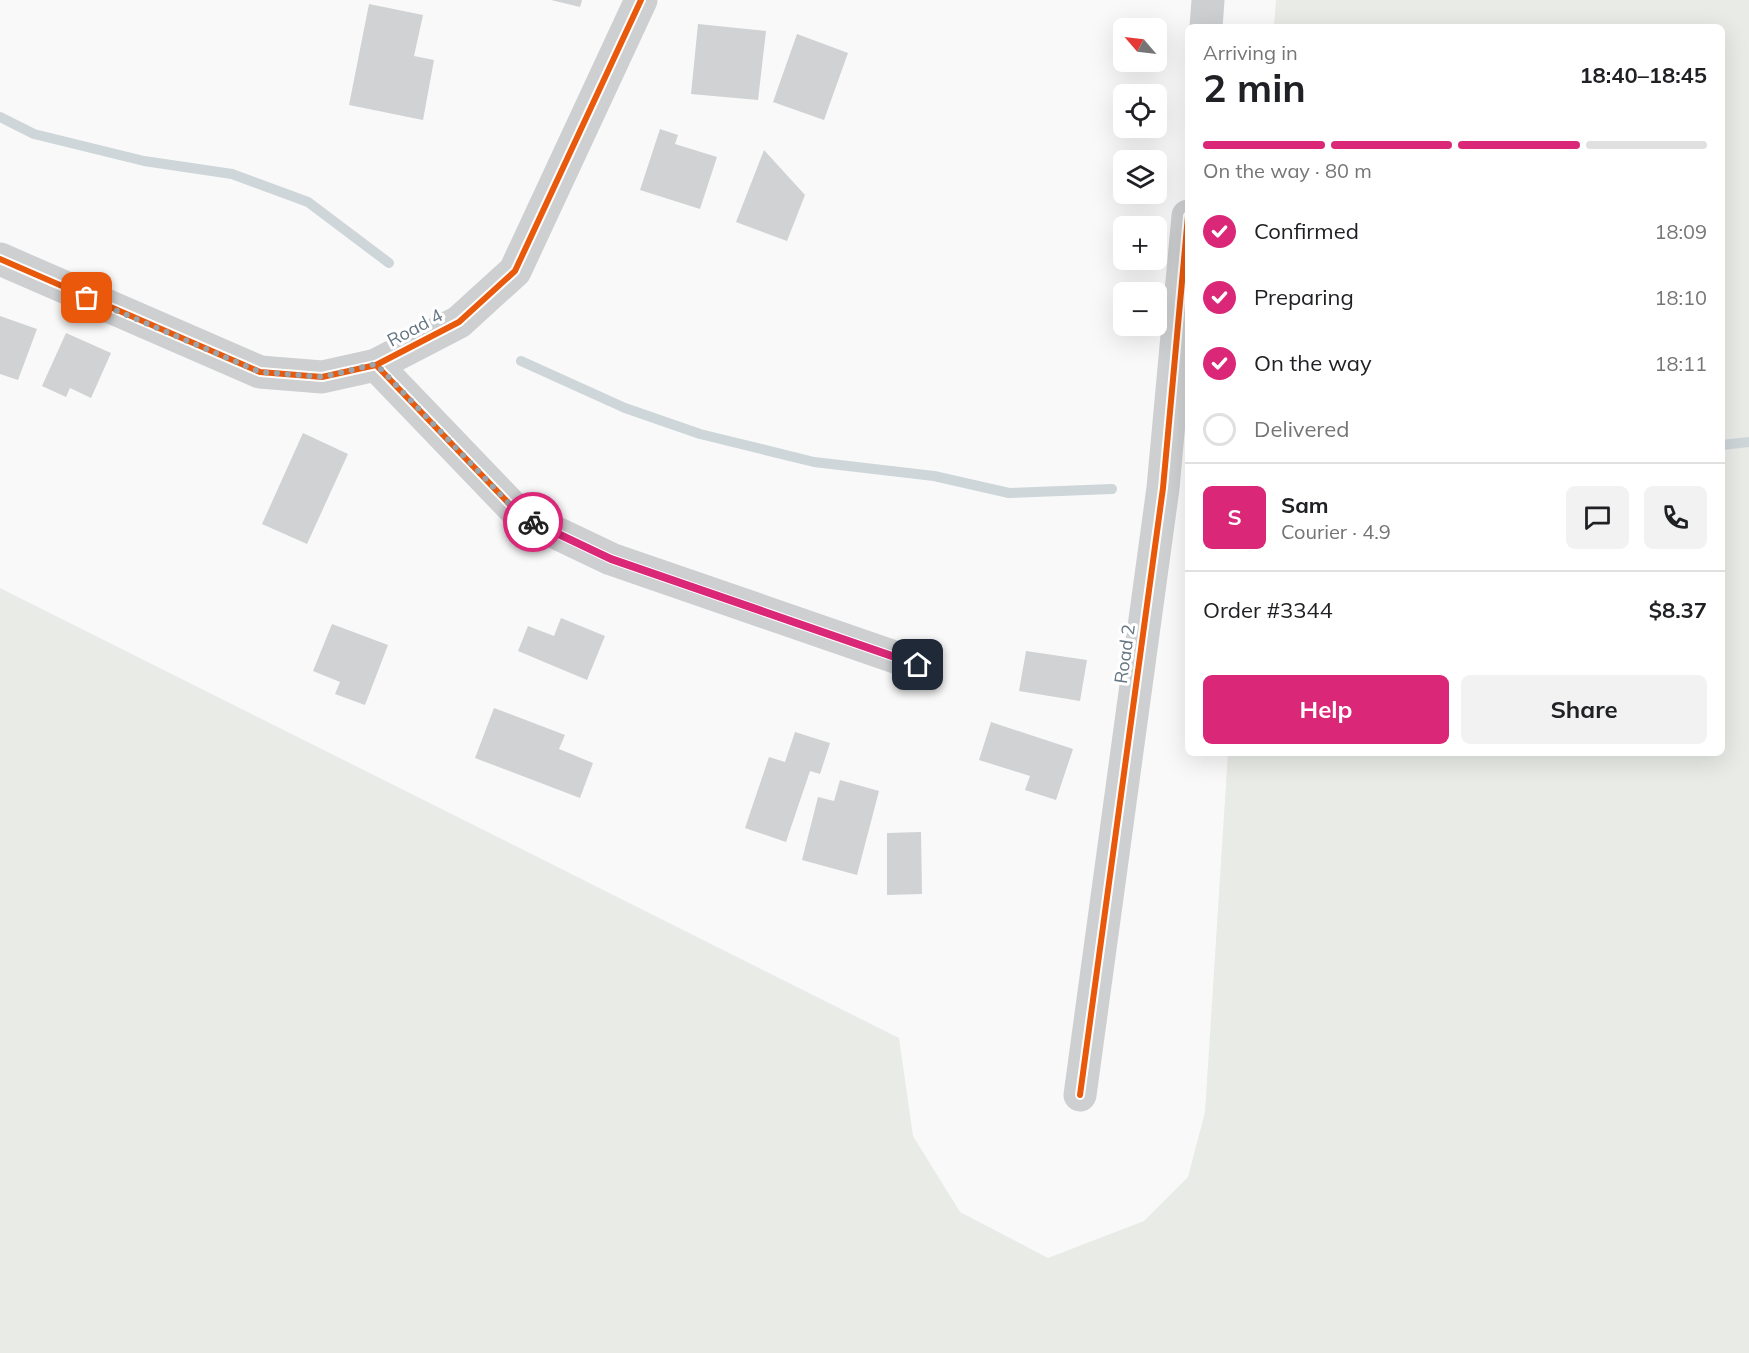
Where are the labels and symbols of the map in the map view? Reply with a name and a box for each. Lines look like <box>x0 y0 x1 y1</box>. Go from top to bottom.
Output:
north arrow <box>1113 18 1167 72</box>
pin <box>61 272 112 323</box>
street label: Road 4 <box>383 303 447 352</box>
courier <box>503 492 563 552</box>
street label: Road 2 <box>1109 623 1140 685</box>
pin <box>892 639 943 690</box>

